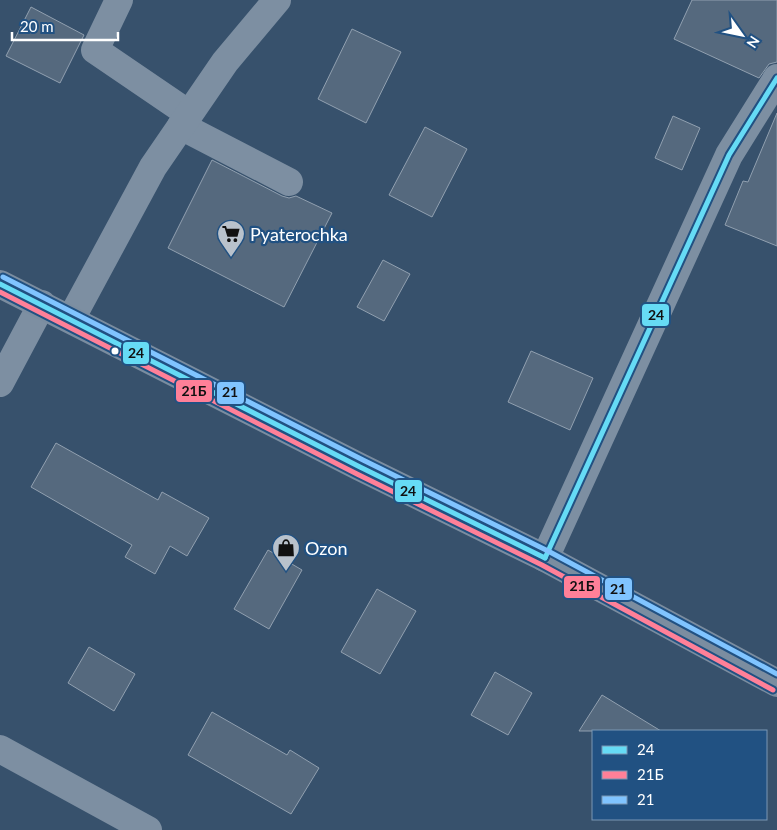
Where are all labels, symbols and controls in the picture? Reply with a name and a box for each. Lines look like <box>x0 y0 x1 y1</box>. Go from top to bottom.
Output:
scale bar <box>12 10 119 42</box>
north arrow <box>717 10 767 60</box>
text: 20 m <box>20 17 54 35</box>
text: N <box>743 33 763 52</box>
supermarket icon: Pyaterochka <box>216 219 246 258</box>
place label: Pyaterochka <box>250 223 348 245</box>
line badge: 24 <box>641 303 670 327</box>
text: 24 <box>648 306 664 323</box>
line badge: 24 <box>122 341 150 365</box>
text: 24 <box>128 344 144 361</box>
unlabelled marker <box>110 346 120 356</box>
line badge: 21Б <box>175 379 213 403</box>
line badge: 21 <box>216 381 245 405</box>
text: 21Б <box>181 382 207 399</box>
text: 21 <box>222 383 238 400</box>
line badge: 24 <box>394 479 423 503</box>
text: 24 <box>400 482 416 499</box>
shop icon: Ozon <box>271 533 301 572</box>
place label: Ozon <box>305 537 347 559</box>
line badge: 21Б <box>563 575 601 599</box>
text: 21Б <box>569 577 595 594</box>
line badge: 21 <box>604 577 633 601</box>
text: 21 <box>610 580 626 597</box>
legend <box>592 730 767 820</box>
text: 24 <box>637 740 655 758</box>
text: 21Б <box>637 765 664 783</box>
text: 21 <box>637 790 654 808</box>

